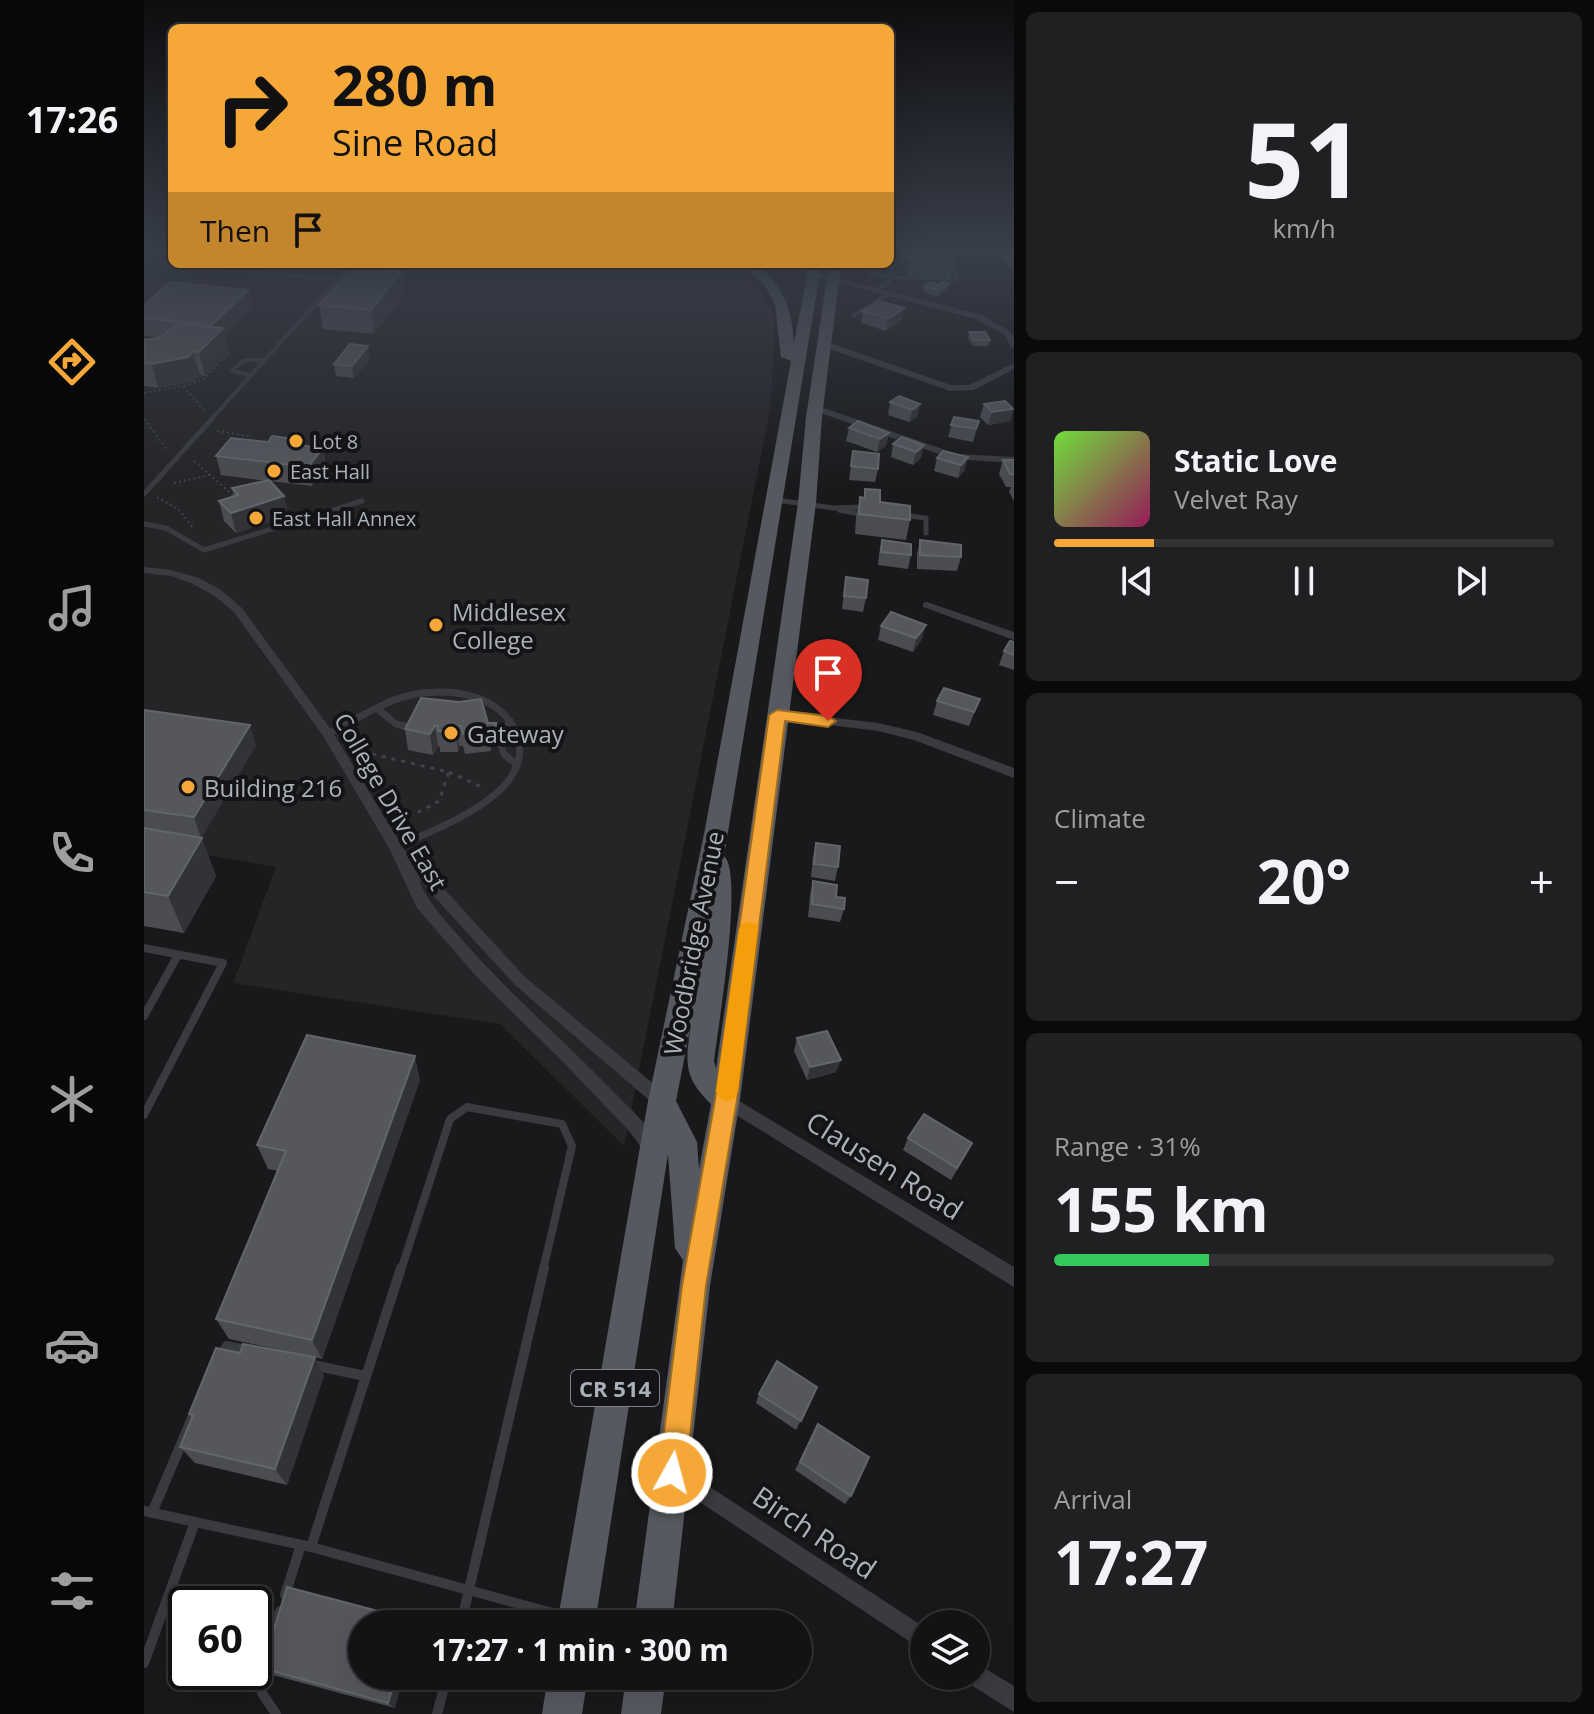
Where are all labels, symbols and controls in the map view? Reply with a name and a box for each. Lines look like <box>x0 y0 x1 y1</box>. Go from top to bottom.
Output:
text: 280 m <box>332 46 498 122</box>
icon: right <box>200 56 304 160</box>
text: 51 <box>1245 87 1363 228</box>
text: 17:26 <box>26 95 118 144</box>
text: Sine Road <box>332 118 498 167</box>
icon: arrive <box>286 208 330 252</box>
text: Then <box>200 210 270 251</box>
text: km/h <box>1272 210 1336 246</box>
icon: directions <box>44 334 100 390</box>
place label: Lot 8 <box>312 428 358 455</box>
marker: Lot 8 <box>287 432 305 450</box>
text: Static Love <box>1174 440 1337 481</box>
place label: East Hall <box>290 458 370 485</box>
marker: East Hall <box>265 462 283 480</box>
text: Velvet Ray <box>1174 481 1298 517</box>
place label: East Hall Annex <box>272 505 417 532</box>
marker: East Hall Annex <box>247 509 265 527</box>
icon: previous <box>1115 559 1159 603</box>
icon: pause <box>1282 559 1326 603</box>
icon: next <box>1449 559 1493 603</box>
icon: music <box>44 580 100 636</box>
place label: Middlesex College <box>452 595 566 656</box>
marker: Middlesex College <box>427 616 445 634</box>
pin <box>794 639 862 721</box>
icon: arrive <box>806 651 850 695</box>
street label: College Drive East <box>327 706 455 896</box>
place label: Gateway <box>467 717 565 750</box>
marker: Gateway <box>442 724 460 742</box>
place label: Building 216 <box>204 771 342 804</box>
marker: Building 216 <box>179 778 197 796</box>
text: Climate <box>1054 800 1146 836</box>
icon: phone <box>44 825 100 881</box>
street label: Woodbridge Avenue <box>655 828 731 1058</box>
text: 20° <box>1257 840 1351 922</box>
text: − <box>1054 851 1079 911</box>
text: + <box>1529 851 1554 911</box>
icon: climate <box>44 1071 100 1127</box>
street label: Clausen Road <box>800 1102 970 1228</box>
text: Range · 31% <box>1054 1128 1201 1164</box>
text: 155 km <box>1054 1168 1269 1250</box>
icon: car <box>44 1317 100 1373</box>
road number: CR 514 <box>571 1370 659 1406</box>
position arrow <box>630 1431 714 1515</box>
street label: Birch Road <box>746 1477 884 1587</box>
text: Arrival <box>1054 1481 1132 1517</box>
text: 17:27 <box>1054 1521 1208 1603</box>
icon: filters <box>44 1563 100 1619</box>
speed limit sign: 60 <box>168 1586 272 1690</box>
map controls <box>910 1610 990 1690</box>
button: layers <box>910 1610 990 1690</box>
text: 17:27 · 1 min · 300 m <box>431 1629 729 1670</box>

